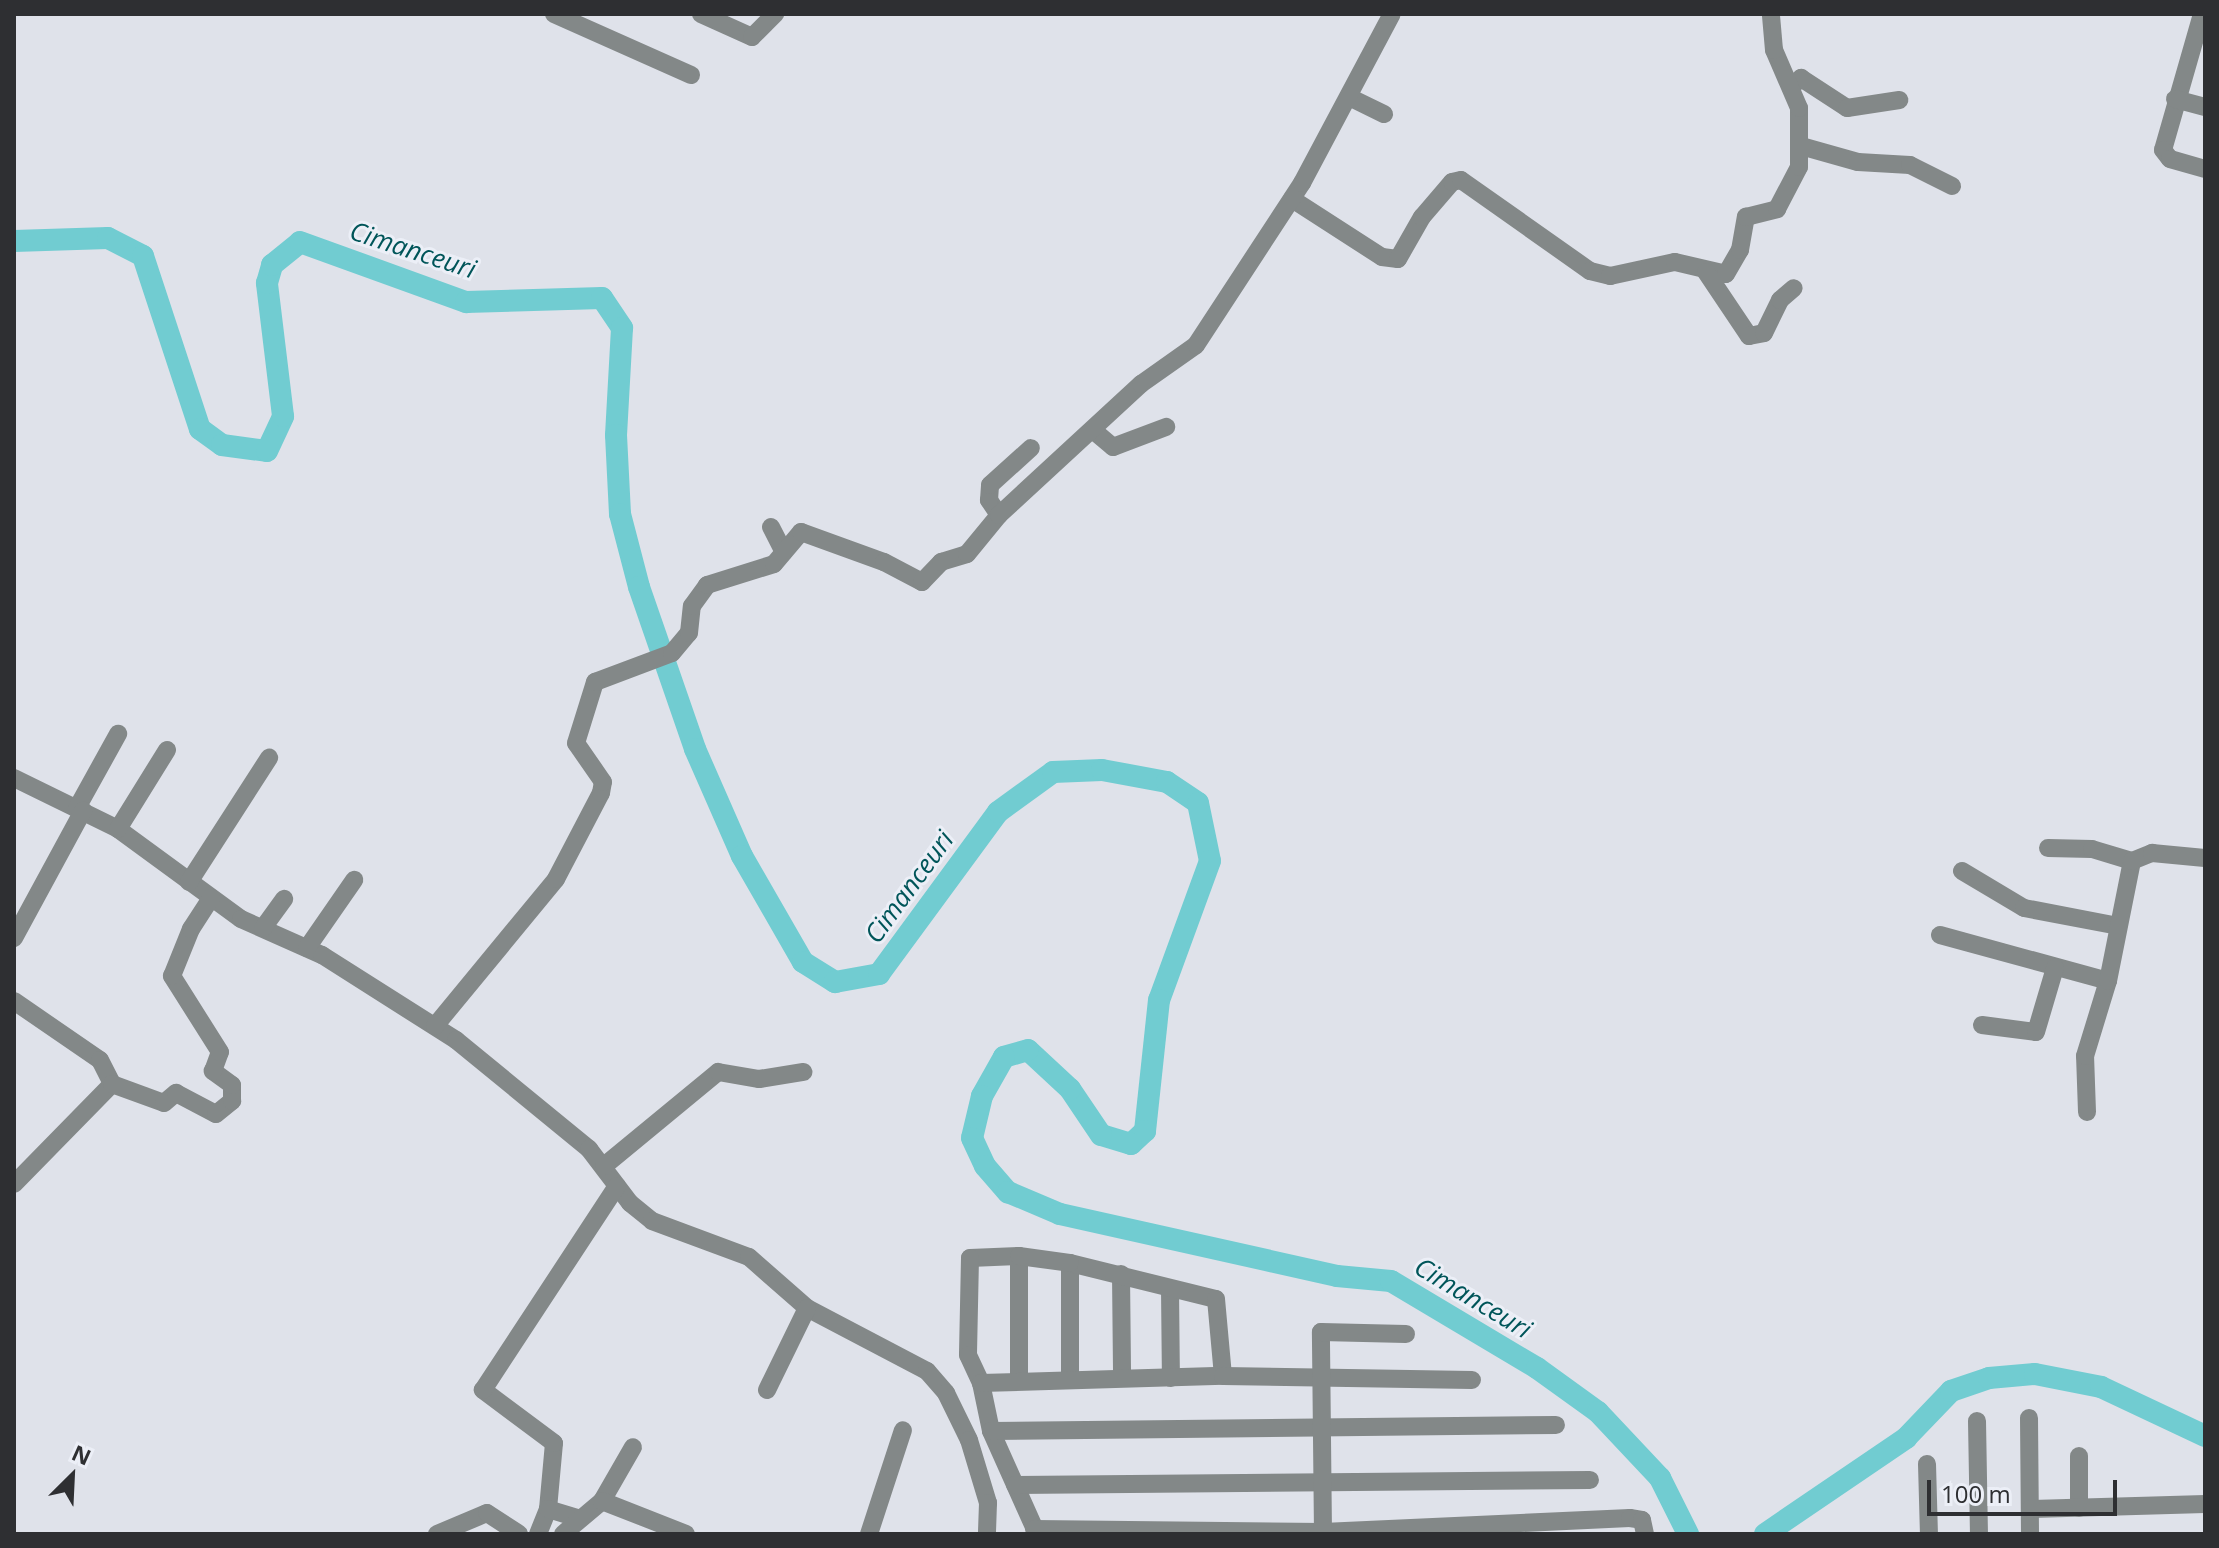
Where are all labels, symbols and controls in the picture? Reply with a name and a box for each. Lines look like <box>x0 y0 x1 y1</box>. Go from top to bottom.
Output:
water label: Cimanceuri <box>346 215 480 285</box>
water label: Cimanceuri <box>858 825 960 949</box>
water label: Cimanceuri <box>1409 1251 1537 1345</box>
north arrow <box>32 1436 112 1516</box>
text: N <box>67 1437 96 1471</box>
scale bar <box>1931 1464 2121 1514</box>
text: 100 m <box>1941 1477 2011 1510</box>

